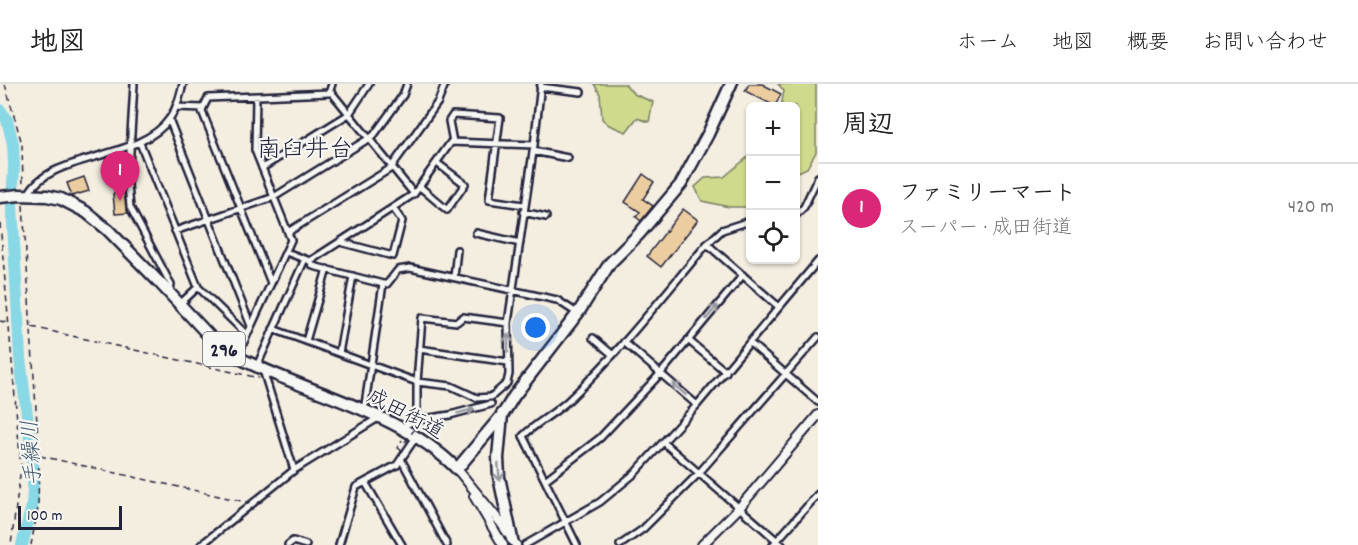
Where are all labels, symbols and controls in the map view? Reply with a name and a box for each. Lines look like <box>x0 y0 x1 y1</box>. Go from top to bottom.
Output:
text: 地図 <box>30 25 86 65</box>
text: ホーム <box>957 29 1019 59</box>
text: 地図 <box>1052 29 1094 59</box>
text: 概要 <box>1127 29 1169 59</box>
text: お問い合わせ <box>1202 29 1328 59</box>
map controls <box>746 102 800 264</box>
button: + <box>746 102 800 156</box>
text: 周辺 <box>842 108 894 145</box>
district label: 南臼井台 <box>257 134 353 168</box>
pin: 1 <box>100 152 140 201</box>
button: − <box>746 156 800 210</box>
text: ファミリーマート <box>899 179 1076 210</box>
text: 1 <box>859 194 864 222</box>
text: 420 m <box>1288 194 1334 222</box>
button: locate <box>746 210 800 264</box>
text: スーパー · 成田街道 <box>899 215 1072 243</box>
one-way arrow <box>705 305 719 320</box>
your location <box>521 313 550 342</box>
road number: 296 <box>203 332 245 366</box>
one-way arrow <box>502 333 514 353</box>
one-way arrow <box>672 382 687 396</box>
street label: 成田街道 <box>360 383 449 449</box>
one-way arrow <box>456 405 475 416</box>
water label: 手繰川 <box>16 419 51 487</box>
one-way arrow <box>494 462 505 482</box>
scale bar <box>18 503 122 530</box>
text: 100 m <box>27 505 63 528</box>

